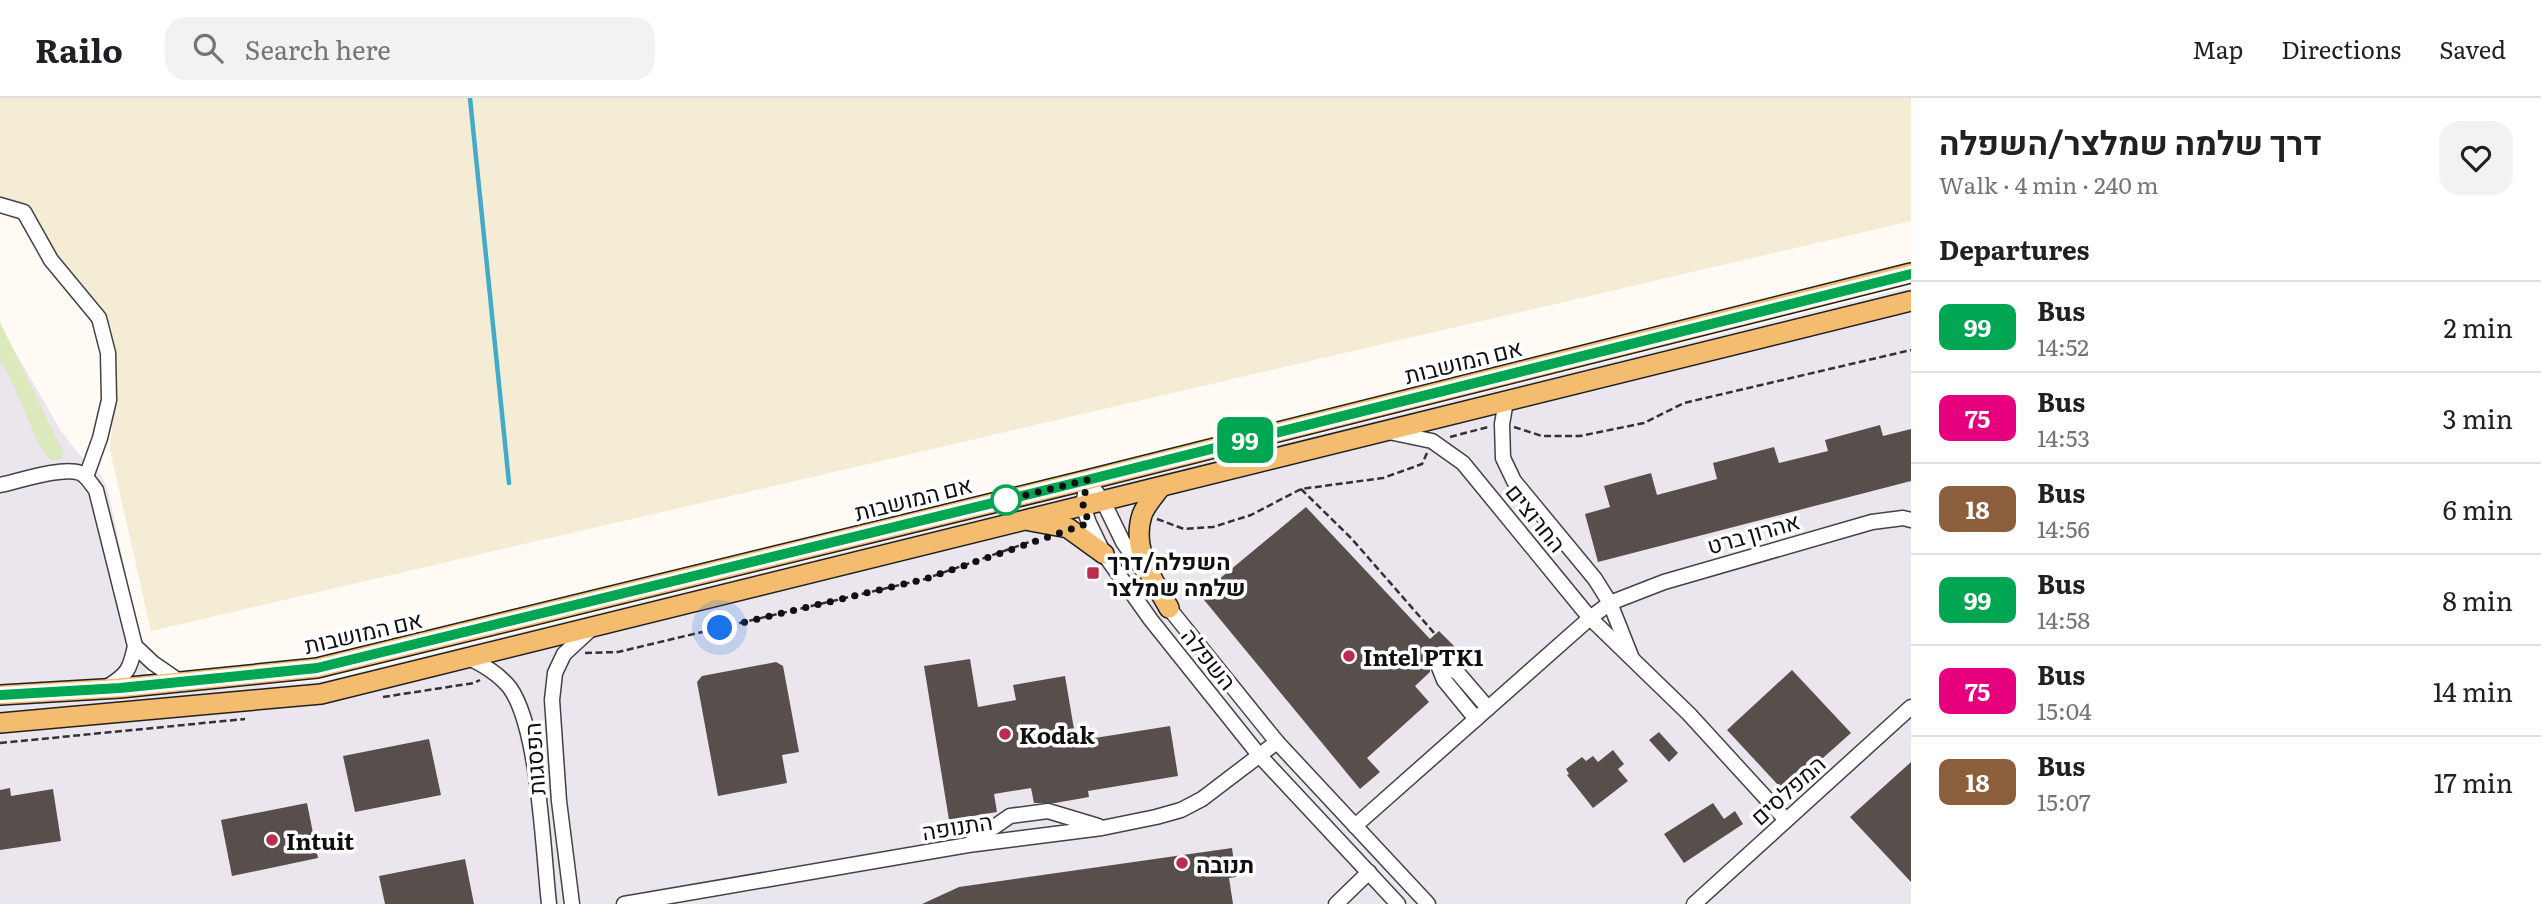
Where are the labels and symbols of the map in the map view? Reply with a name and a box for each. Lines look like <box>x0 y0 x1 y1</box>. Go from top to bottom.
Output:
street label: אם המושבות <box>1400 329 1526 391</box>
line badge: 99 <box>1214 417 1276 463</box>
street label: אם המושבות <box>850 466 976 528</box>
street label: החרוצים <box>1499 475 1575 559</box>
unlabelled marker <box>991 485 1021 515</box>
street label: אהרון ברט <box>1703 503 1803 561</box>
place label: השפלה/דרך שלמה שמלצר <box>1107 543 1246 603</box>
marker: השפלה/דרך שלמה שמלצר <box>1085 565 1101 581</box>
street label: אם המושבות <box>301 601 425 661</box>
your location <box>702 610 737 645</box>
street label: השפלה <box>1174 620 1246 696</box>
place label: Intel PTK1 <box>1363 639 1484 673</box>
marker: Intel PTK1 <box>1341 648 1357 664</box>
place label: Kodak <box>1019 717 1096 751</box>
street label: הפסגות <box>514 722 552 796</box>
marker: Kodak <box>997 726 1013 742</box>
street label: המפלסים <box>1742 746 1832 832</box>
street label: התנופה <box>919 803 995 847</box>
place label: Intuit <box>286 823 354 857</box>
marker: Intuit <box>264 832 280 848</box>
place label: תנובה <box>1196 846 1254 880</box>
marker: תנובה <box>1174 855 1190 871</box>

